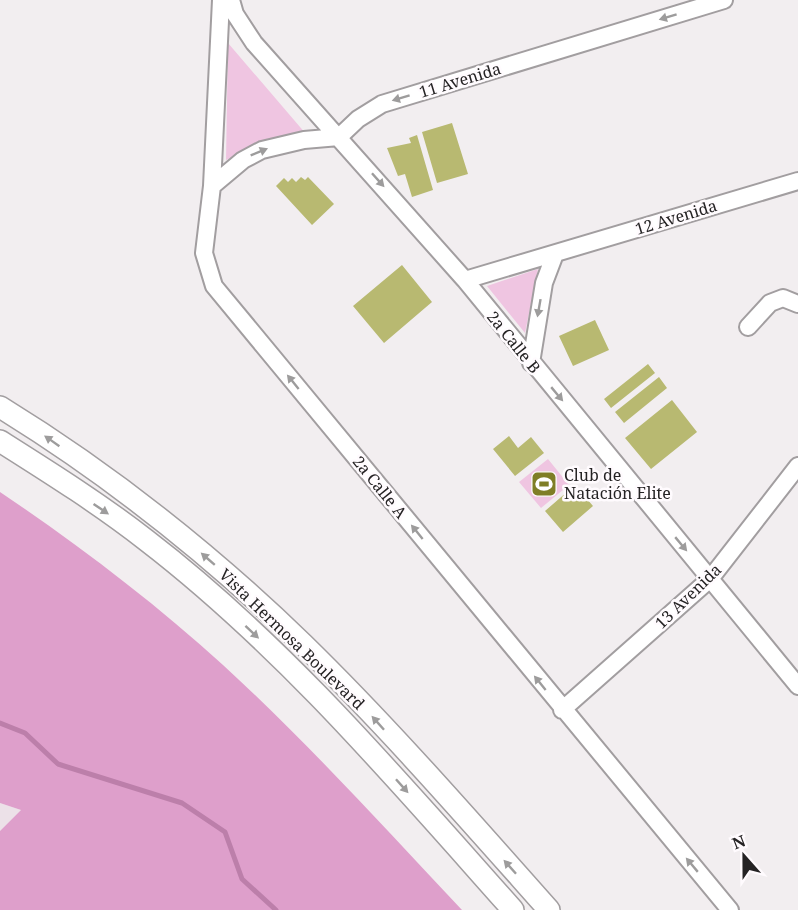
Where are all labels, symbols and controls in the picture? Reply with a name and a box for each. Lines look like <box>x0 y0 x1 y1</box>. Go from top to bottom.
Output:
one-way arrow <box>659 13 677 22</box>
street label: 11 Avenida <box>416 57 504 103</box>
one-way arrow <box>392 94 410 103</box>
one-way arrow <box>251 147 269 157</box>
one-way arrow <box>371 172 384 187</box>
street label: 12 Avenida <box>632 194 720 240</box>
one-way arrow <box>534 298 543 317</box>
street label: 2a Calle B <box>482 306 546 378</box>
one-way arrow <box>287 375 300 390</box>
one-way arrow <box>550 386 563 402</box>
one-way arrow <box>45 435 61 447</box>
street label: 2a Calle A <box>348 451 413 524</box>
place label: Club de Natación Elite <box>564 464 671 504</box>
sports icon: Club de Natación Elite <box>529 469 559 499</box>
one-way arrow <box>92 503 108 515</box>
one-way arrow <box>411 525 423 540</box>
one-way arrow <box>674 536 687 551</box>
one-way arrow <box>200 552 216 565</box>
street label: 13 Avenida <box>650 559 726 633</box>
street label: Vista Hermosa Boulevard <box>214 564 370 715</box>
one-way arrow <box>244 624 258 638</box>
one-way arrow <box>534 675 547 691</box>
one-way arrow <box>372 716 386 730</box>
one-way arrow <box>395 778 408 793</box>
north arrow <box>714 826 774 886</box>
text: N <box>729 829 749 855</box>
one-way arrow <box>686 858 699 873</box>
one-way arrow <box>503 859 517 874</box>

